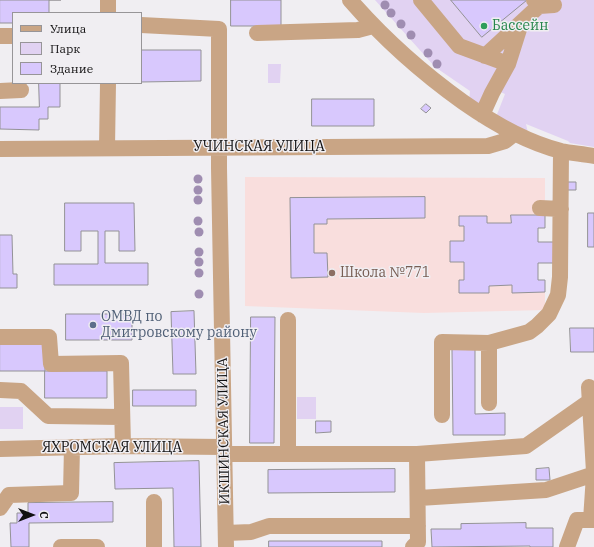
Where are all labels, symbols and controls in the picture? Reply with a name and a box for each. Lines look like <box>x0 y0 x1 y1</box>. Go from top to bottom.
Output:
legend <box>12 12 142 84</box>
place label: Бассейн <box>492 18 548 34</box>
text: Улица <box>50 21 86 36</box>
marker: Бассейн <box>479 21 489 31</box>
text: Парк <box>50 41 80 56</box>
text: Здание <box>50 61 93 76</box>
street label: УЧИНСКАЯ УЛИЦА <box>193 139 325 155</box>
place label: Школа №771 <box>340 265 430 281</box>
marker: Школа №771 <box>327 268 337 278</box>
place label: ОМВД по Дмитровскому району <box>101 309 257 342</box>
marker: ОМВД по Дмитровскому району <box>88 320 98 330</box>
street label: ИКШИНСКАЯ УЛИЦА <box>214 357 234 505</box>
street label: ЯХРОМСКАЯ УЛИЦА <box>42 440 182 456</box>
north arrow <box>12 495 52 535</box>
text: С <box>37 511 51 519</box>

